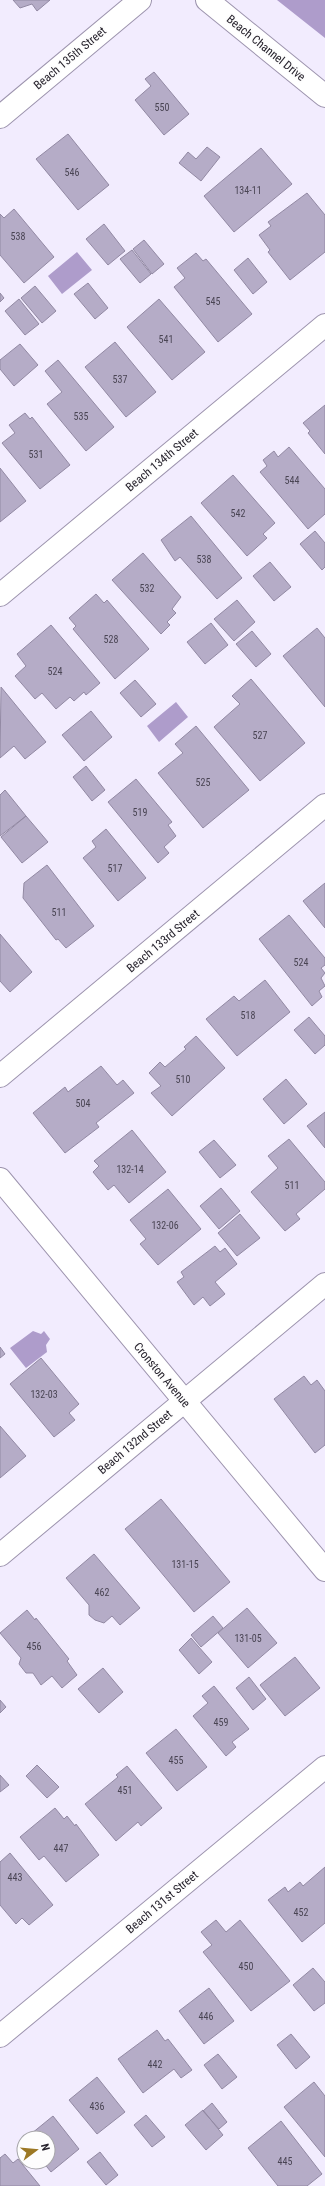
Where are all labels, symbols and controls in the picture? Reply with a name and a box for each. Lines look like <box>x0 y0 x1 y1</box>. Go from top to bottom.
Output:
street label: Beach Channel Drive <box>224 12 308 84</box>
street label: Beach 135th Street <box>31 23 109 92</box>
house number: 550 <box>155 102 169 113</box>
house number: 546 <box>65 167 79 178</box>
house number: 134-11 <box>234 185 262 196</box>
house number: 538 <box>11 231 25 242</box>
house number: 545 <box>206 296 220 307</box>
house number: 541 <box>159 334 173 345</box>
house number: 537 <box>113 374 127 385</box>
house number: 535 <box>74 411 88 422</box>
street label: Beach 134th Street <box>123 425 201 494</box>
house number: 531 <box>29 449 43 460</box>
house number: 544 <box>285 475 299 486</box>
house number: 542 <box>231 508 245 519</box>
house number: 538 <box>197 554 211 565</box>
house number: 532 <box>140 583 154 594</box>
house number: 528 <box>104 634 118 645</box>
house number: 524 <box>48 666 62 677</box>
house number: 527 <box>253 730 267 741</box>
house number: 525 <box>196 777 210 788</box>
house number: 519 <box>133 807 147 818</box>
house number: 517 <box>108 863 122 874</box>
street label: Beach 133rd Street <box>124 906 202 975</box>
house number: 511 <box>52 907 66 918</box>
house number: 524 <box>294 957 308 968</box>
house number: 518 <box>241 1010 255 1021</box>
house number: 510 <box>176 1074 190 1085</box>
house number: 504 <box>76 1098 90 1109</box>
house number: 132-14 <box>116 1164 144 1175</box>
house number: 511 <box>285 1180 299 1191</box>
house number: 132-06 <box>151 1220 179 1231</box>
street label: Cronston Avenue <box>131 1340 193 1411</box>
house number: 132-03 <box>30 1389 58 1400</box>
street label: Beach 132nd Street <box>95 1407 175 1477</box>
house number: 131-15 <box>171 1559 199 1570</box>
house number: 462 <box>95 1587 109 1598</box>
house number: 131-05 <box>234 1633 262 1644</box>
house number: 456 <box>27 1641 41 1652</box>
house number: 459 <box>214 1717 228 1728</box>
house number: 455 <box>169 1755 183 1766</box>
house number: 451 <box>118 1785 132 1796</box>
house number: 447 <box>54 1843 68 1854</box>
street label: Beach 131st Street <box>123 1868 201 1936</box>
house number: 443 <box>8 1872 22 1883</box>
house number: 452 <box>294 1907 308 1918</box>
house number: 450 <box>239 1961 253 1972</box>
house number: 446 <box>199 2011 213 2022</box>
house number: 442 <box>148 2059 162 2070</box>
house number: 436 <box>90 2101 104 2112</box>
north arrow <box>16 2130 56 2170</box>
text: N <box>38 2142 52 2153</box>
house number: 445 <box>278 2156 292 2167</box>

